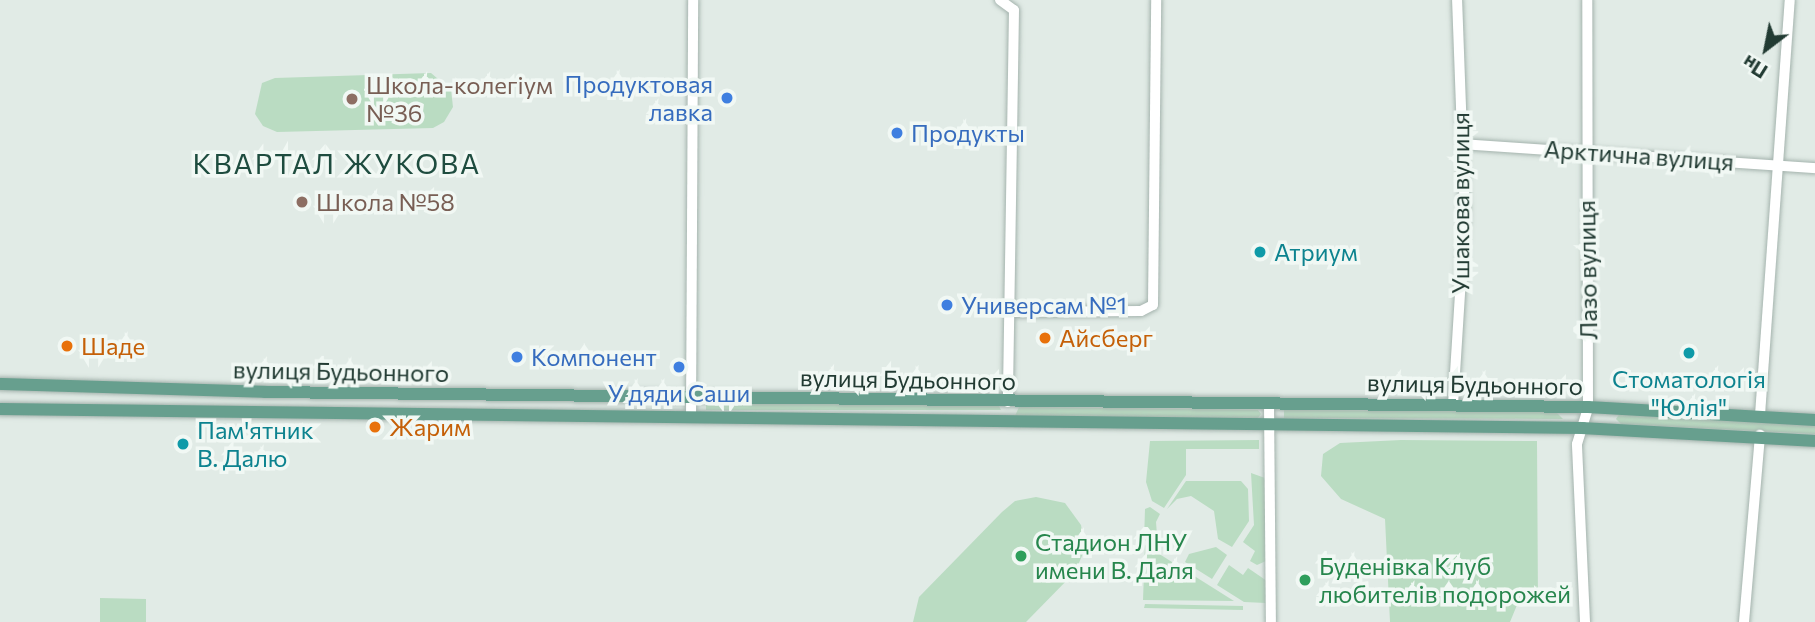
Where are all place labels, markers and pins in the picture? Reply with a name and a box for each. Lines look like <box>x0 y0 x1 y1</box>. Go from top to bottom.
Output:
place label: Продуктовая лавка <box>564 70 713 126</box>
place label: Школа-колегіум №36 <box>366 71 553 127</box>
marker: Продуктовая лавка <box>719 90 735 106</box>
marker: Школа-колегіум №36 <box>344 91 360 107</box>
place label: Продукты <box>911 119 1025 147</box>
marker: Продукты <box>889 125 905 141</box>
place label: Школа №58 <box>316 188 455 216</box>
marker: Школа №58 <box>294 194 310 210</box>
place label: Атриум <box>1274 238 1358 266</box>
marker: Атриум <box>1252 244 1268 260</box>
place label: Универсам №1 <box>961 291 1127 319</box>
marker: Универсам №1 <box>939 297 955 313</box>
place label: Айсберг <box>1059 324 1153 352</box>
marker: Айсберг <box>1037 330 1053 346</box>
place label: Шаде <box>81 332 145 360</box>
marker: Шаде <box>59 338 75 354</box>
place label: Компонент <box>531 343 657 371</box>
marker: Стоматологія "Юлія" <box>1681 345 1697 361</box>
marker: Компонент <box>509 349 525 365</box>
marker: У дяди Саши <box>671 359 687 375</box>
place label: Стоматологія "Юлія" <box>1612 365 1766 421</box>
place label: У дяди Саши <box>608 379 750 407</box>
place label: Жарим <box>389 413 471 441</box>
place label: Пам'ятник В. Далю <box>197 416 313 472</box>
marker: Жарим <box>367 419 383 435</box>
marker: Пам'ятник В. Далю <box>175 436 191 452</box>
place label: Стадион ЛНУ имени В. Даля <box>1035 528 1194 584</box>
marker: Стадион ЛНУ имени В. Даля <box>1013 548 1029 564</box>
place label: Буденівка Клуб любителів подорожей <box>1319 552 1571 608</box>
marker: Буденівка Клуб любителів подорожей <box>1297 572 1313 588</box>

